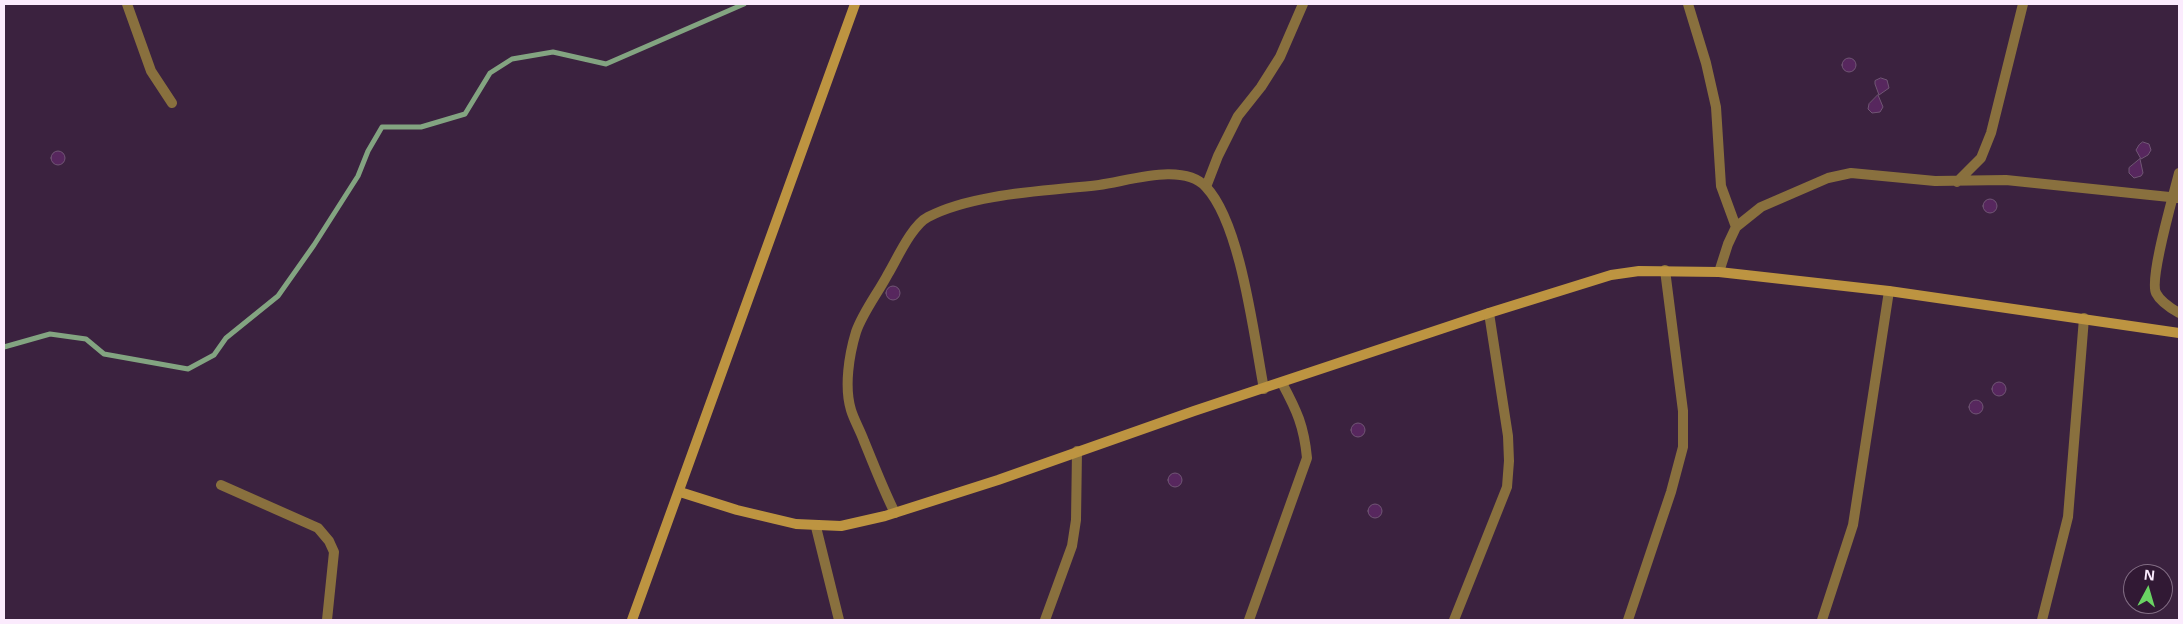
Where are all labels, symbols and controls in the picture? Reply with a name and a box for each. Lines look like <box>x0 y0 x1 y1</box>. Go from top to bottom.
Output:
north arrow <box>2123 564 2173 614</box>
text: N <box>2143 565 2156 585</box>

